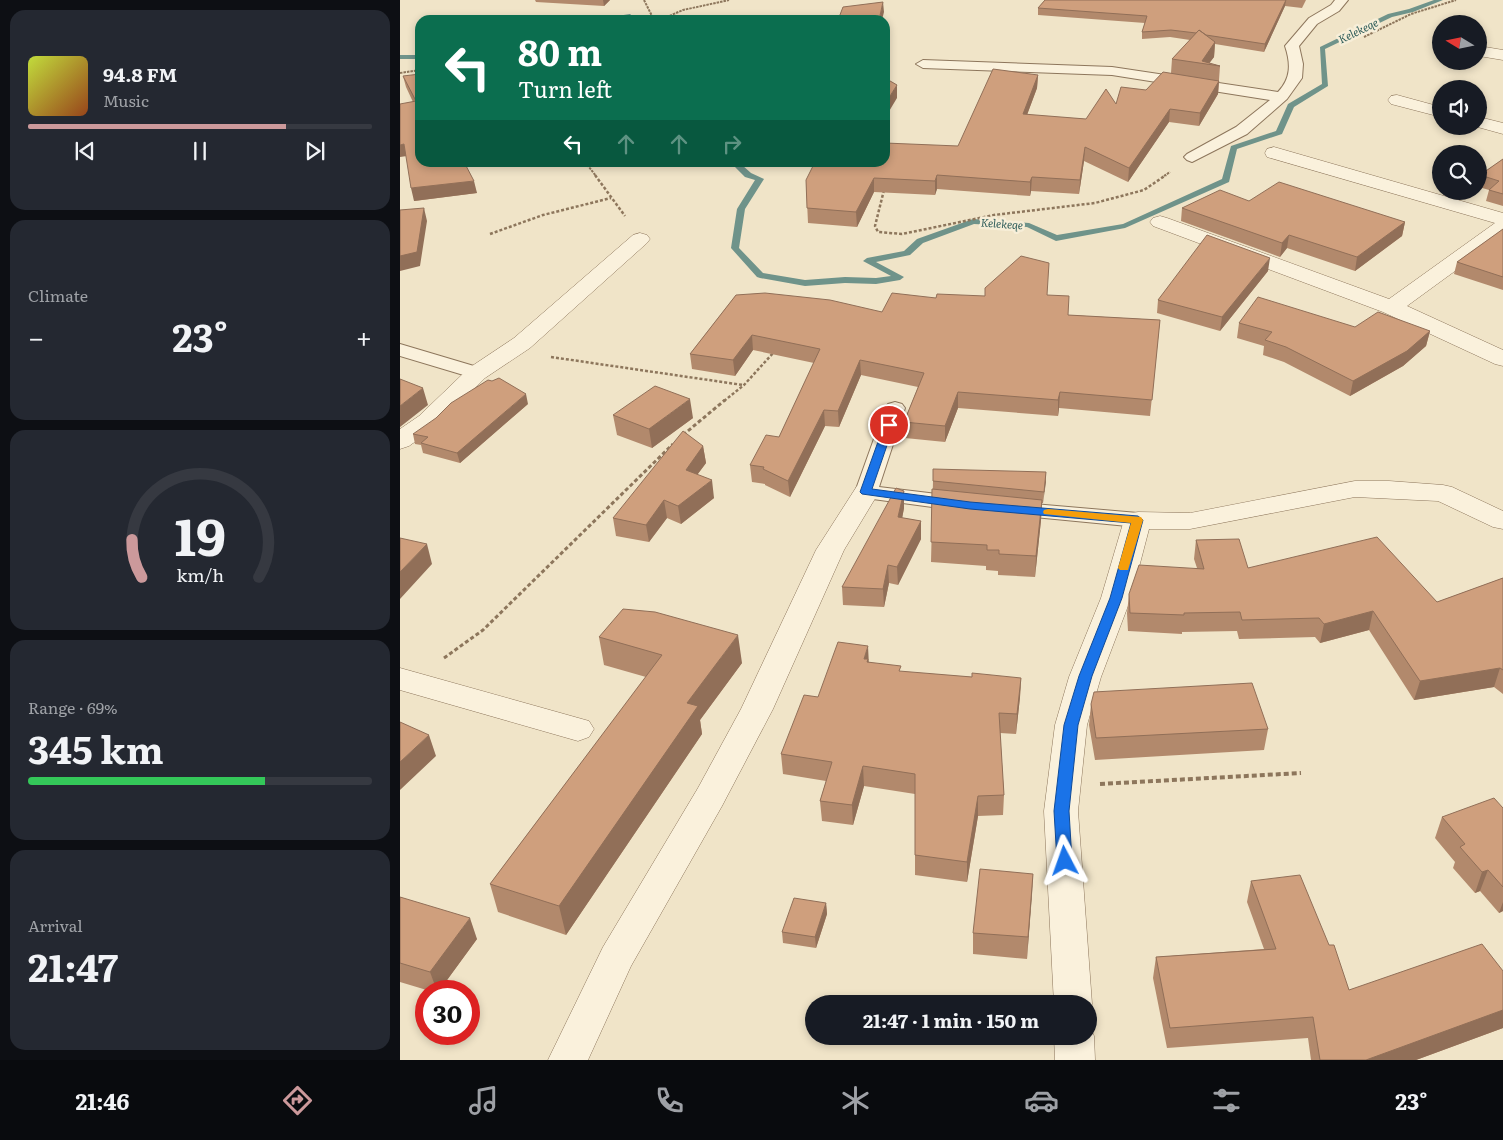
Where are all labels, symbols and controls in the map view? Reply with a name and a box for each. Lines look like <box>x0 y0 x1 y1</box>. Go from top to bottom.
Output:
water label: Kelekeqe <box>1335 13 1381 47</box>
north arrow <box>1432 15 1488 70</box>
map controls <box>1432 15 1487 200</box>
text: 80 m <box>518 25 602 77</box>
icon: left <box>435 35 500 100</box>
text: 94.8 FM <box>103 60 177 88</box>
text: Turn left <box>518 72 612 105</box>
button: sound <box>1432 80 1487 135</box>
text: Music <box>103 88 149 112</box>
icon: left <box>559 130 587 158</box>
icon: ahead <box>612 130 640 158</box>
icon: ahead <box>665 130 693 158</box>
icon: right <box>718 130 746 158</box>
icon: previous <box>71 137 99 165</box>
icon: pause <box>186 137 214 165</box>
icon: next <box>301 137 329 165</box>
button: search <box>1432 145 1487 200</box>
water label: Kelekeqe <box>980 214 1024 232</box>
text: Climate <box>28 283 88 307</box>
text: 23° <box>172 307 228 364</box>
text: − <box>28 315 44 357</box>
text: + <box>356 315 372 357</box>
pin <box>868 404 910 446</box>
icon: arrive <box>875 411 903 439</box>
text: 19 <box>174 495 226 572</box>
text: km/h <box>176 561 224 588</box>
text: Range · 69% <box>28 695 118 719</box>
text: 345 km <box>28 719 164 776</box>
position arrow <box>1038 834 1090 886</box>
text: Arrival <box>28 913 83 937</box>
text: 21:47 <box>28 937 118 994</box>
speed limit sign: 30 <box>415 980 480 1045</box>
text: 21:47 · 1 min · 150 m <box>863 1006 1039 1034</box>
icon: directions <box>280 1083 315 1118</box>
icon: music <box>466 1083 501 1118</box>
icon: phone <box>652 1083 687 1118</box>
icon: climate <box>838 1083 873 1118</box>
icon: car <box>1024 1083 1059 1118</box>
icon: filters <box>1209 1083 1244 1118</box>
text: 21:46 <box>75 1084 129 1117</box>
text: 23° <box>1395 1084 1428 1117</box>

